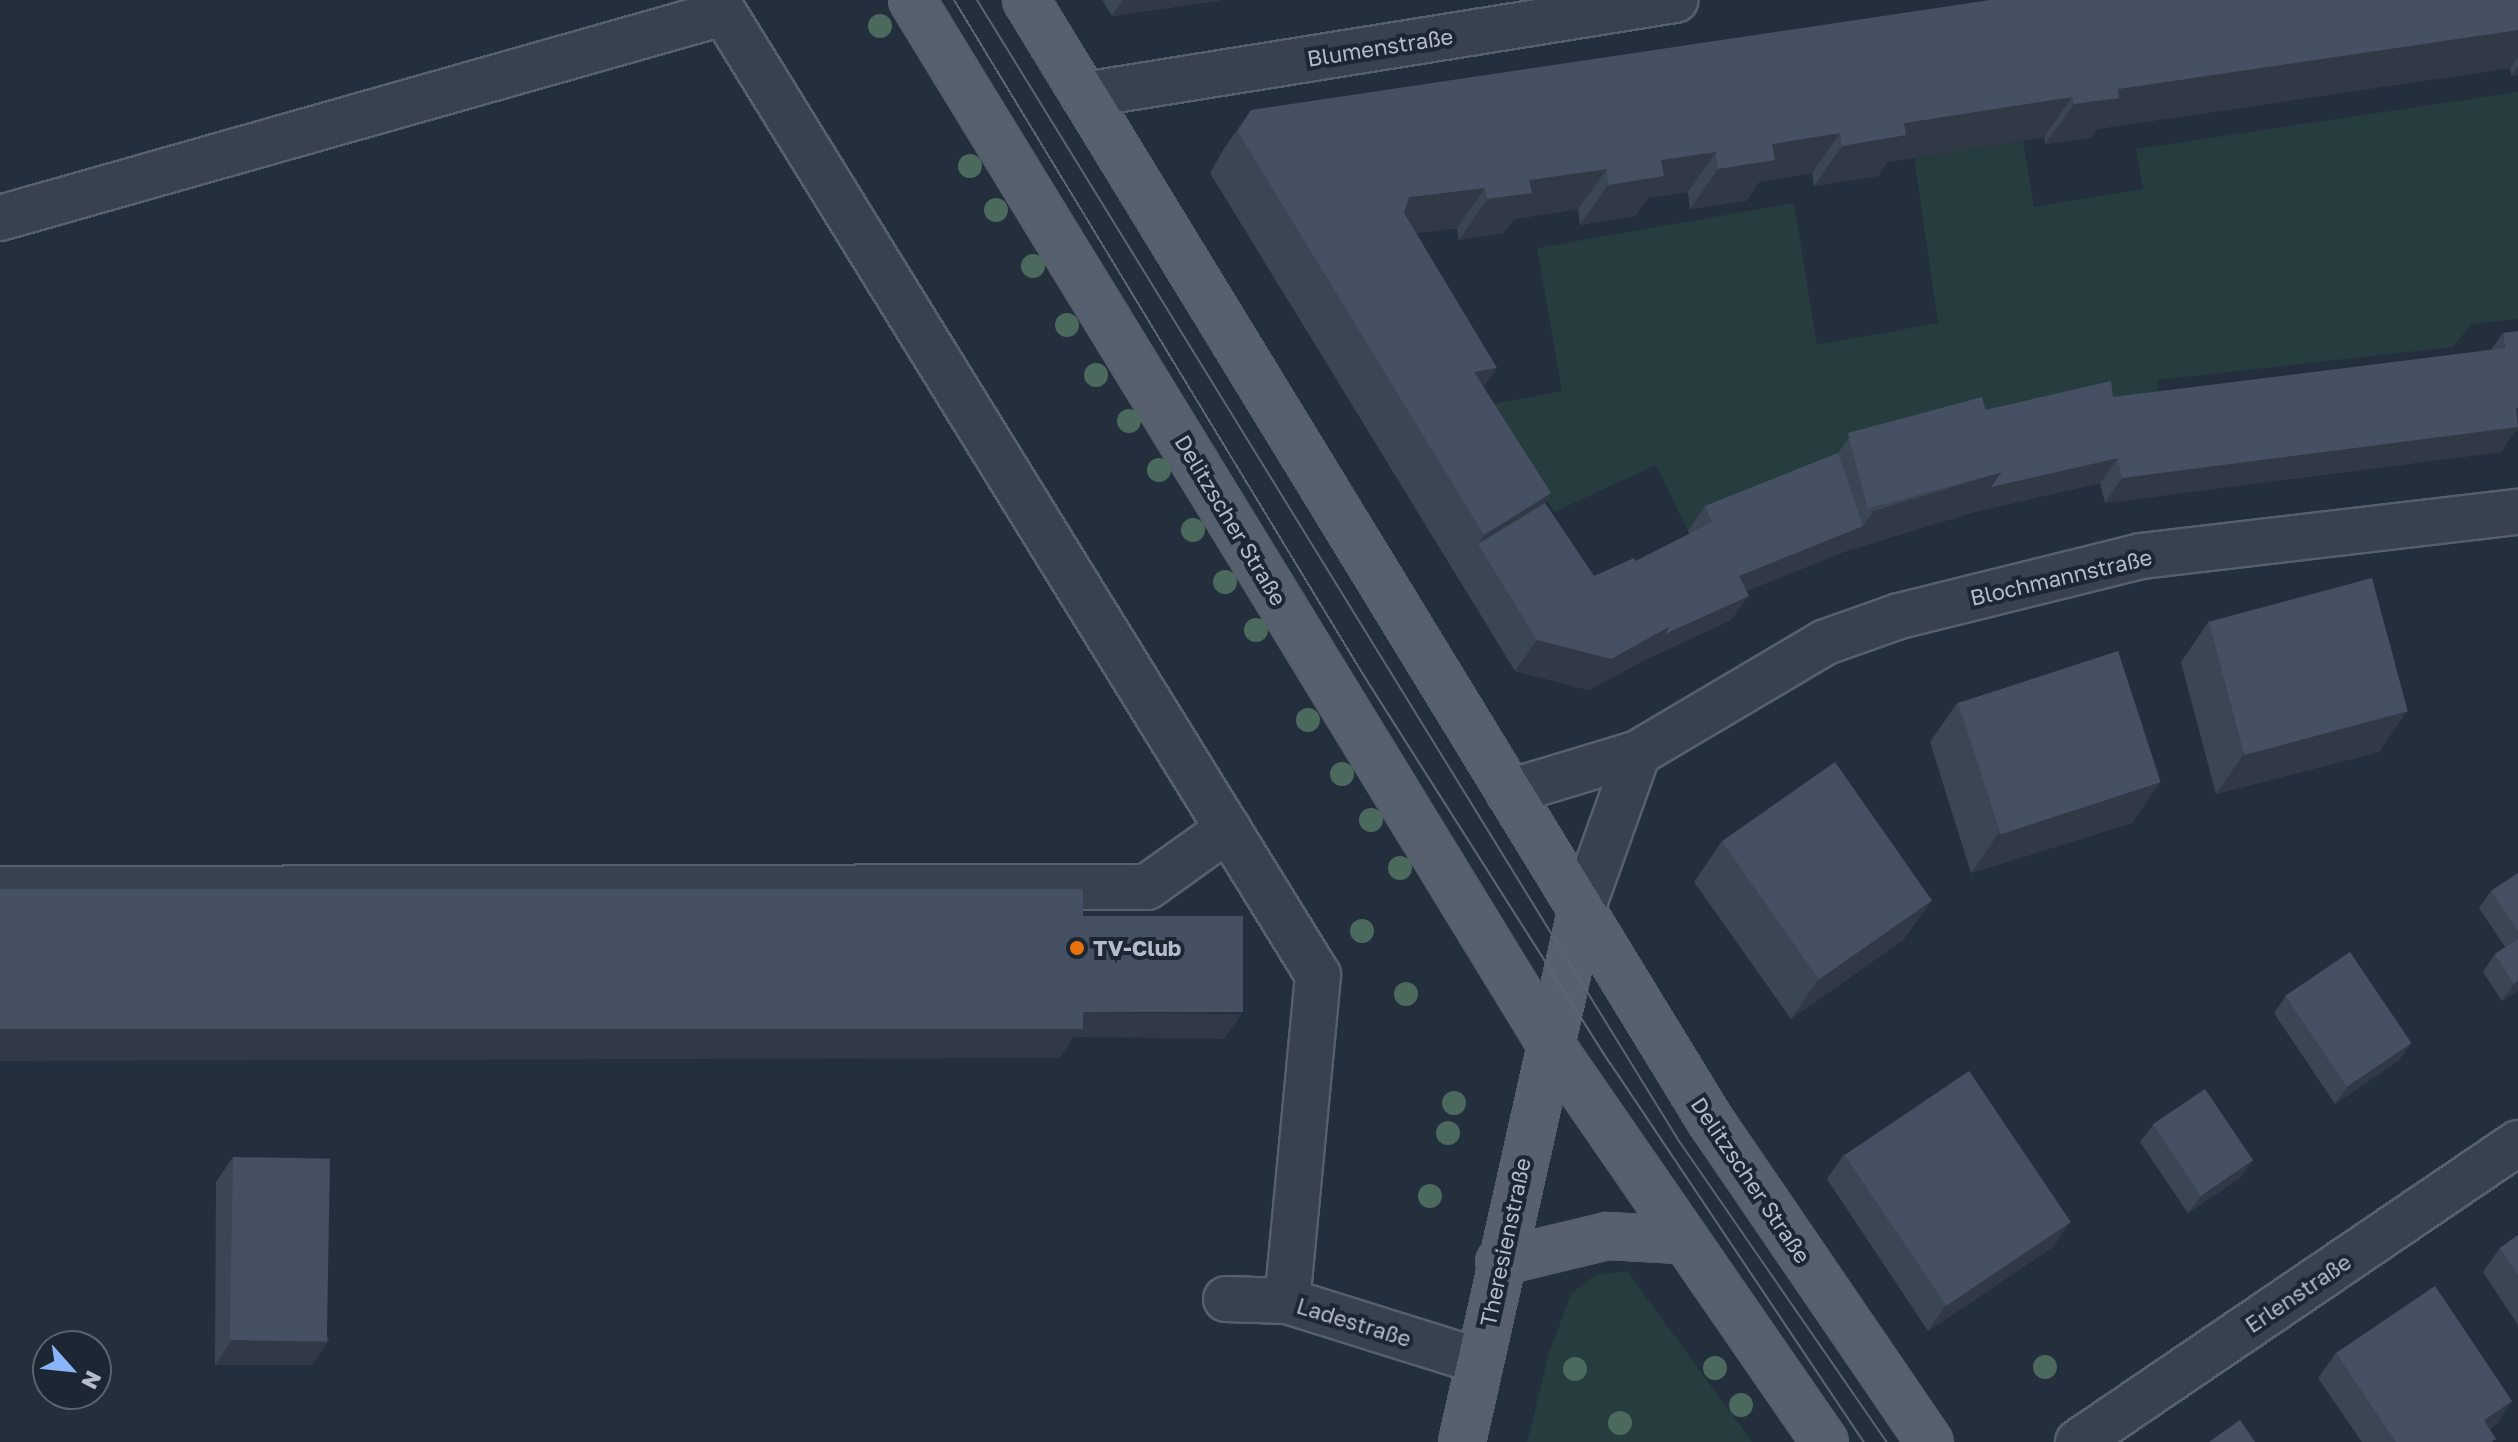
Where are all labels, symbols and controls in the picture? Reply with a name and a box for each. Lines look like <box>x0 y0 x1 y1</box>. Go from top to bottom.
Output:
street label: Blumenstraße <box>1305 22 1455 72</box>
street label: Delitzscher Straße <box>1170 430 1292 610</box>
street label: Blochmannstraße <box>1967 543 2155 611</box>
place label: TV-Club <box>1093 935 1181 961</box>
marker: TV-Club <box>1068 939 1086 957</box>
street label: Delitzscher Straße <box>1686 1092 1816 1268</box>
street label: Theresienstraße <box>1474 1155 1536 1329</box>
street label: Erlenstraße <box>2240 1248 2356 1338</box>
street label: Ladestraße <box>1294 1292 1414 1352</box>
north arrow <box>32 1330 112 1410</box>
text: N <box>76 1367 108 1394</box>

